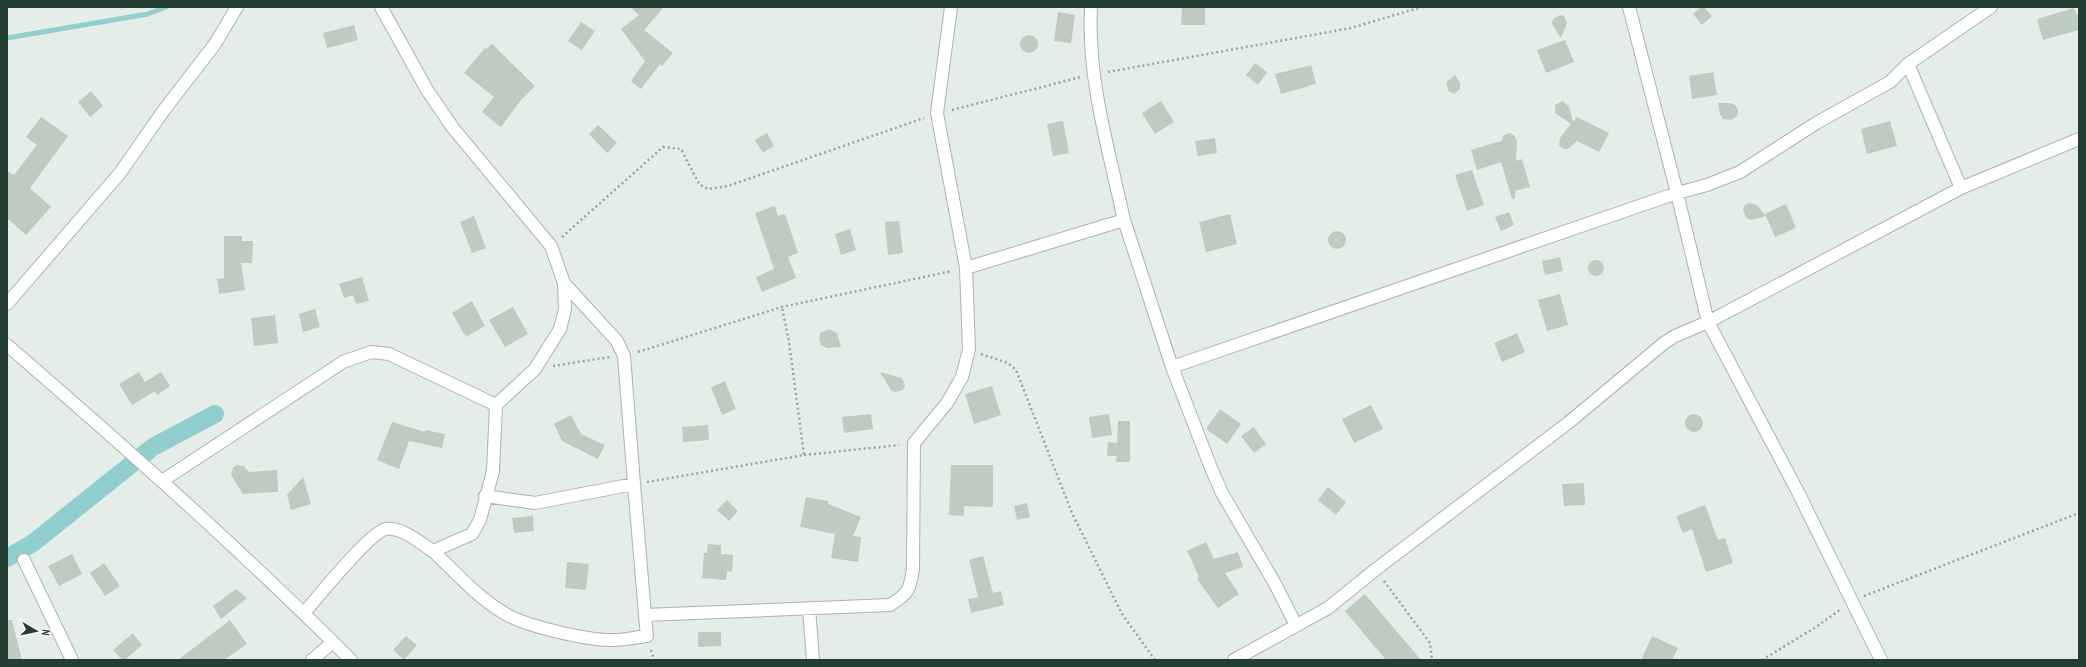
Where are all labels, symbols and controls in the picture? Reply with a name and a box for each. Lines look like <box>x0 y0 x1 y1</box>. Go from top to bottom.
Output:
north arrow <box>16 611 56 651</box>
text: N <box>38 629 53 637</box>

